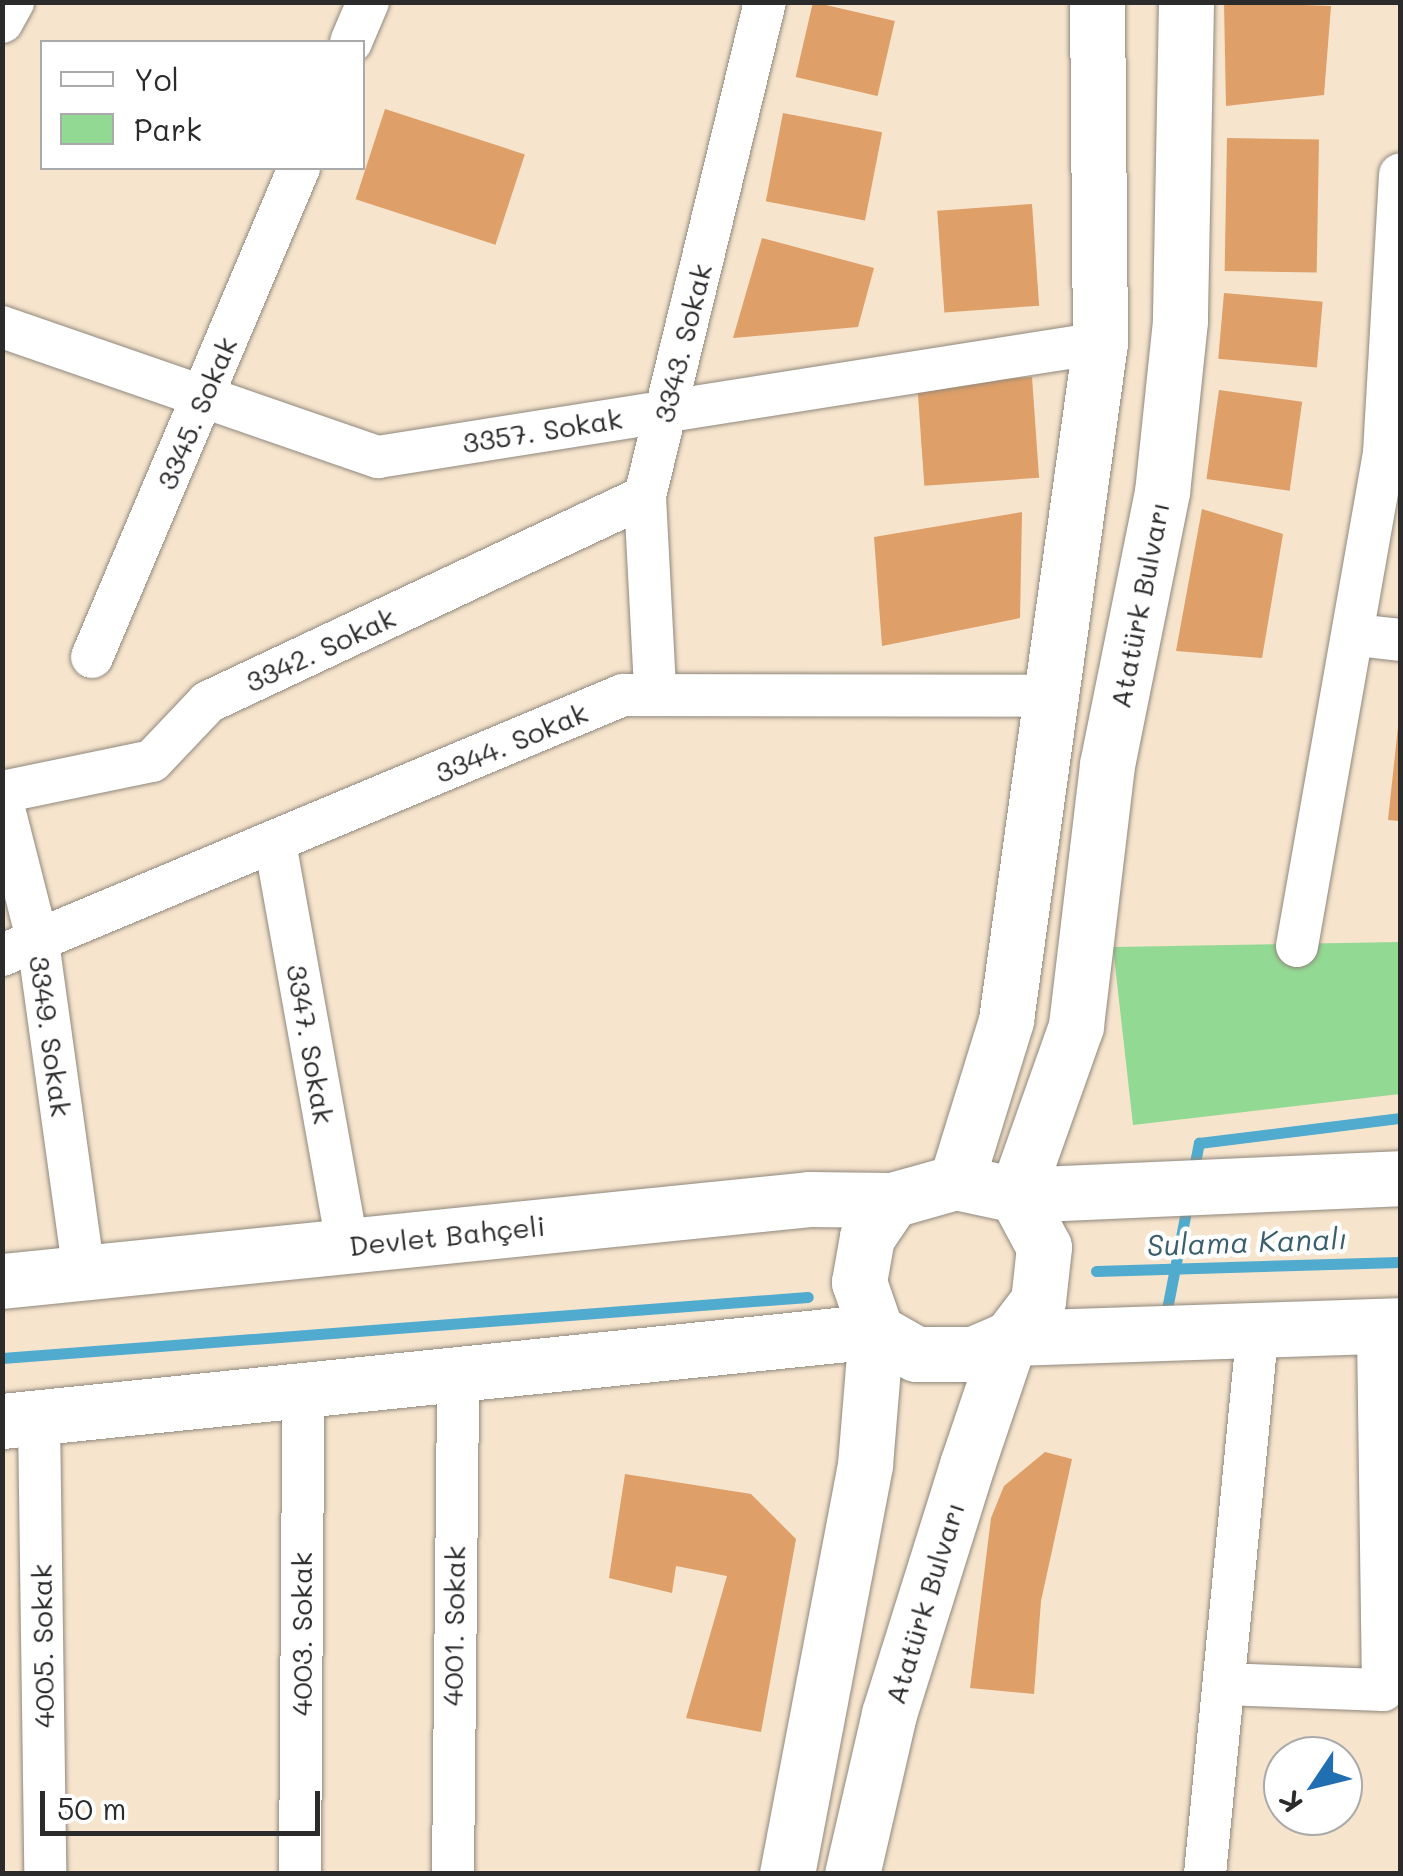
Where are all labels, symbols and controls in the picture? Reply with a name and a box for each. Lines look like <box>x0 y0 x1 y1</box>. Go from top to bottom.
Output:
legend <box>40 40 365 170</box>
text: Yol <box>134 59 179 99</box>
text: Park <box>134 109 202 149</box>
street label: 3343. Sokak <box>646 260 718 426</box>
street label: 3345. Sokak <box>149 332 243 494</box>
street label: 3357. Sokak <box>460 401 624 459</box>
street label: Atatürk Bulvarı <box>1103 499 1175 711</box>
street label: 3342. Sokak <box>240 600 400 698</box>
street label: 3344. Sokak <box>430 695 592 789</box>
street label: 3349. Sokak <box>23 953 79 1119</box>
street label: 3347. Sokak <box>280 962 342 1126</box>
street label: Devlet Bahçeli <box>347 1208 547 1262</box>
water label: Sulama Kanalı <box>1146 1220 1348 1262</box>
street label: Atatürk Bulvarı <box>877 1498 971 1708</box>
street label: 4001. Sokak <box>435 1546 471 1706</box>
street label: 4003. Sokak <box>284 1552 318 1716</box>
street label: 4005. Sokak <box>24 1564 60 1728</box>
north arrow <box>1263 1736 1363 1836</box>
scale bar <box>45 1771 325 1833</box>
text: K <box>1270 1784 1310 1820</box>
text: 50 m <box>57 1788 127 1828</box>

